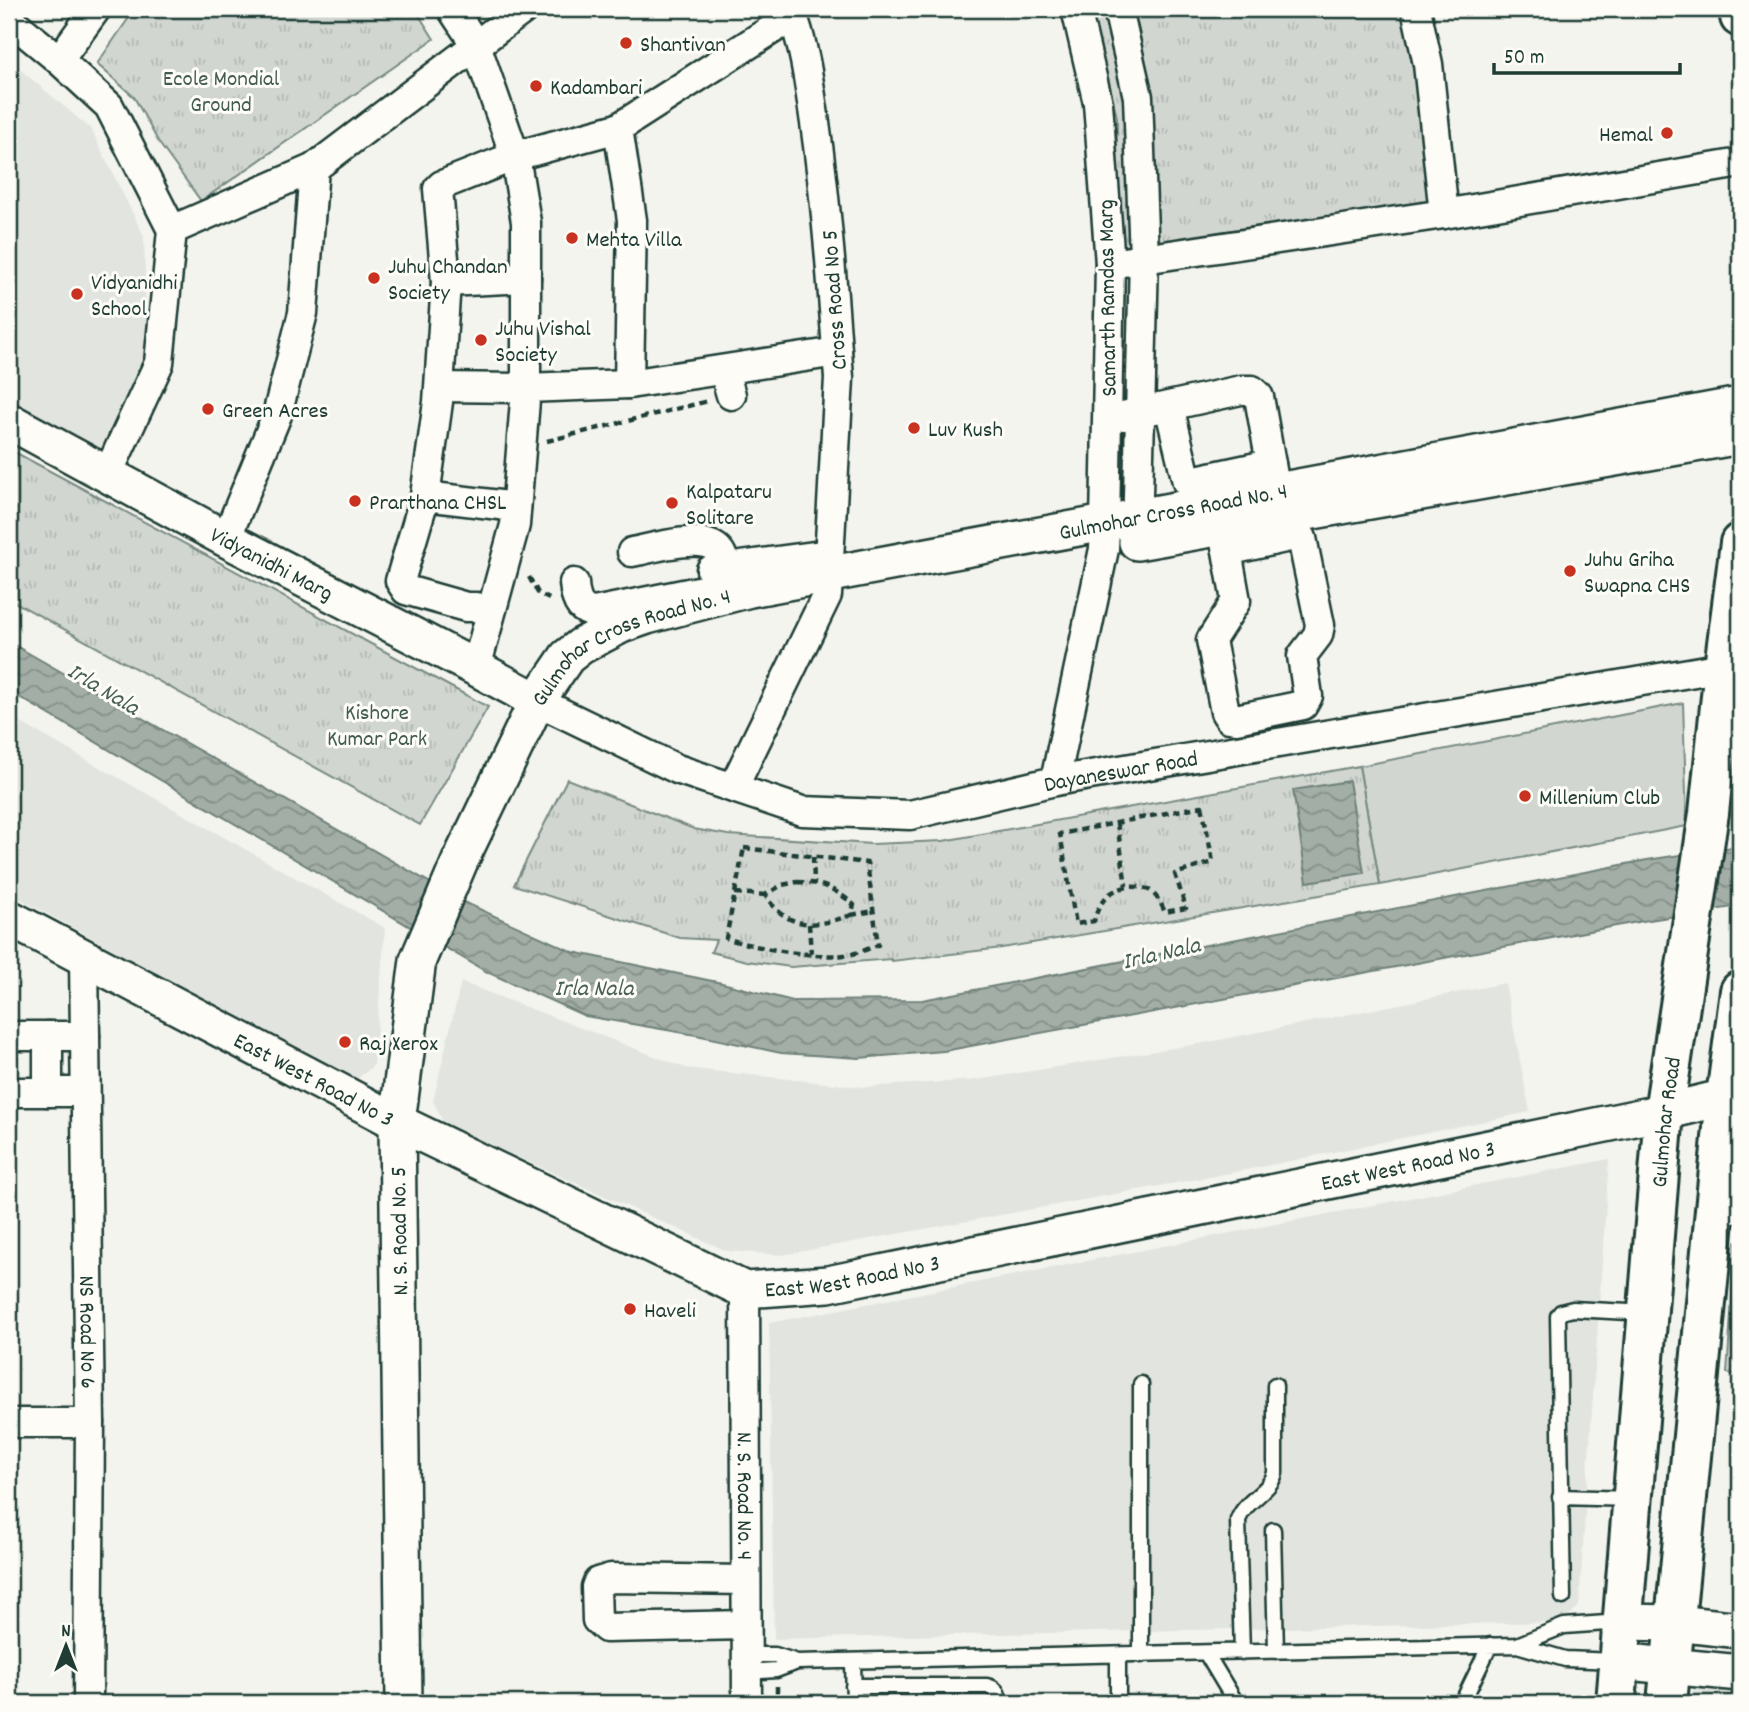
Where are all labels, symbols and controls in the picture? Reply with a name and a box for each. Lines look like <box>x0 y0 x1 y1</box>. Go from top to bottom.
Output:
place label: Shantivan <box>640 30 726 63</box>
scale bar <box>1494 32 1679 76</box>
marker: Shantivan <box>618 35 634 51</box>
text: 50 m <box>1504 44 1544 74</box>
park label: Ecole Mondial Ground <box>163 64 280 123</box>
place label: Kadambari <box>550 73 642 106</box>
marker: Kadambari <box>528 78 544 94</box>
place label: Hemal <box>1599 120 1654 153</box>
marker: Hemal <box>1659 125 1675 141</box>
street label: Samarth Ramdas Marg <box>1091 199 1128 397</box>
place label: Mehta Villa <box>586 225 683 258</box>
street label: Cross Road No 5 <box>815 228 858 371</box>
marker: Mehta Villa <box>564 230 580 246</box>
place label: Juhu Chandan Society <box>388 252 508 311</box>
place label: Vidyanidhi School <box>91 268 178 327</box>
marker: Juhu Chandan Society <box>366 270 382 286</box>
marker: Vidyanidhi School <box>69 286 85 302</box>
place label: Juhu Vishal Society <box>495 314 591 373</box>
marker: Juhu Vishal Society <box>473 332 489 348</box>
place label: Green Acres <box>222 396 328 429</box>
marker: Green Acres <box>200 401 216 417</box>
place label: Luv Kush <box>928 415 1003 448</box>
marker: Luv Kush <box>906 420 922 436</box>
street label: Gulmohar Cross Road No. 4 <box>1057 476 1291 551</box>
place label: Kalpataru Solitare <box>686 477 772 536</box>
place label: Prarthana CHSL <box>369 488 507 521</box>
marker: Prarthana CHSL <box>347 493 363 509</box>
marker: Kalpataru Solitare <box>664 495 680 511</box>
street label: Vidyanidhi Marg <box>203 520 338 612</box>
place label: Juhu Griha Swapna CHS <box>1584 545 1690 604</box>
marker: Juhu Griha Swapna CHS <box>1562 563 1578 579</box>
street label: Gulmohar Cross Road No. 4 <box>525 582 735 714</box>
water label: Irla Nala <box>60 656 147 726</box>
park label: Kishore Kumar Park <box>327 698 427 757</box>
street label: Dayaneswar Road <box>1041 744 1201 803</box>
place label: Millenium Club <box>1539 783 1660 816</box>
marker: Millenium Club <box>1517 788 1533 804</box>
water label: Irla Nala <box>1119 929 1206 980</box>
water label: Irla Nala <box>555 973 635 1007</box>
street label: East West Road No 3 <box>227 1026 399 1137</box>
place label: Raj Xerox <box>359 1029 438 1062</box>
marker: Raj Xerox <box>337 1034 353 1050</box>
street label: Gulmohar Road <box>1645 1055 1692 1189</box>
street label: East West Road No 3 <box>1319 1134 1499 1202</box>
street label: N. S. Road No. 5 <box>384 1166 419 1296</box>
street label: East West Road No 3 <box>764 1248 943 1309</box>
street label: NS Road No 6 <box>68 1275 103 1389</box>
place label: Haveli <box>644 1296 696 1329</box>
marker: Haveli <box>622 1301 638 1317</box>
street label: N. S. Road No. 4 <box>726 1432 759 1560</box>
north arrow <box>32 1610 102 1680</box>
text: N <box>61 1619 71 1646</box>

